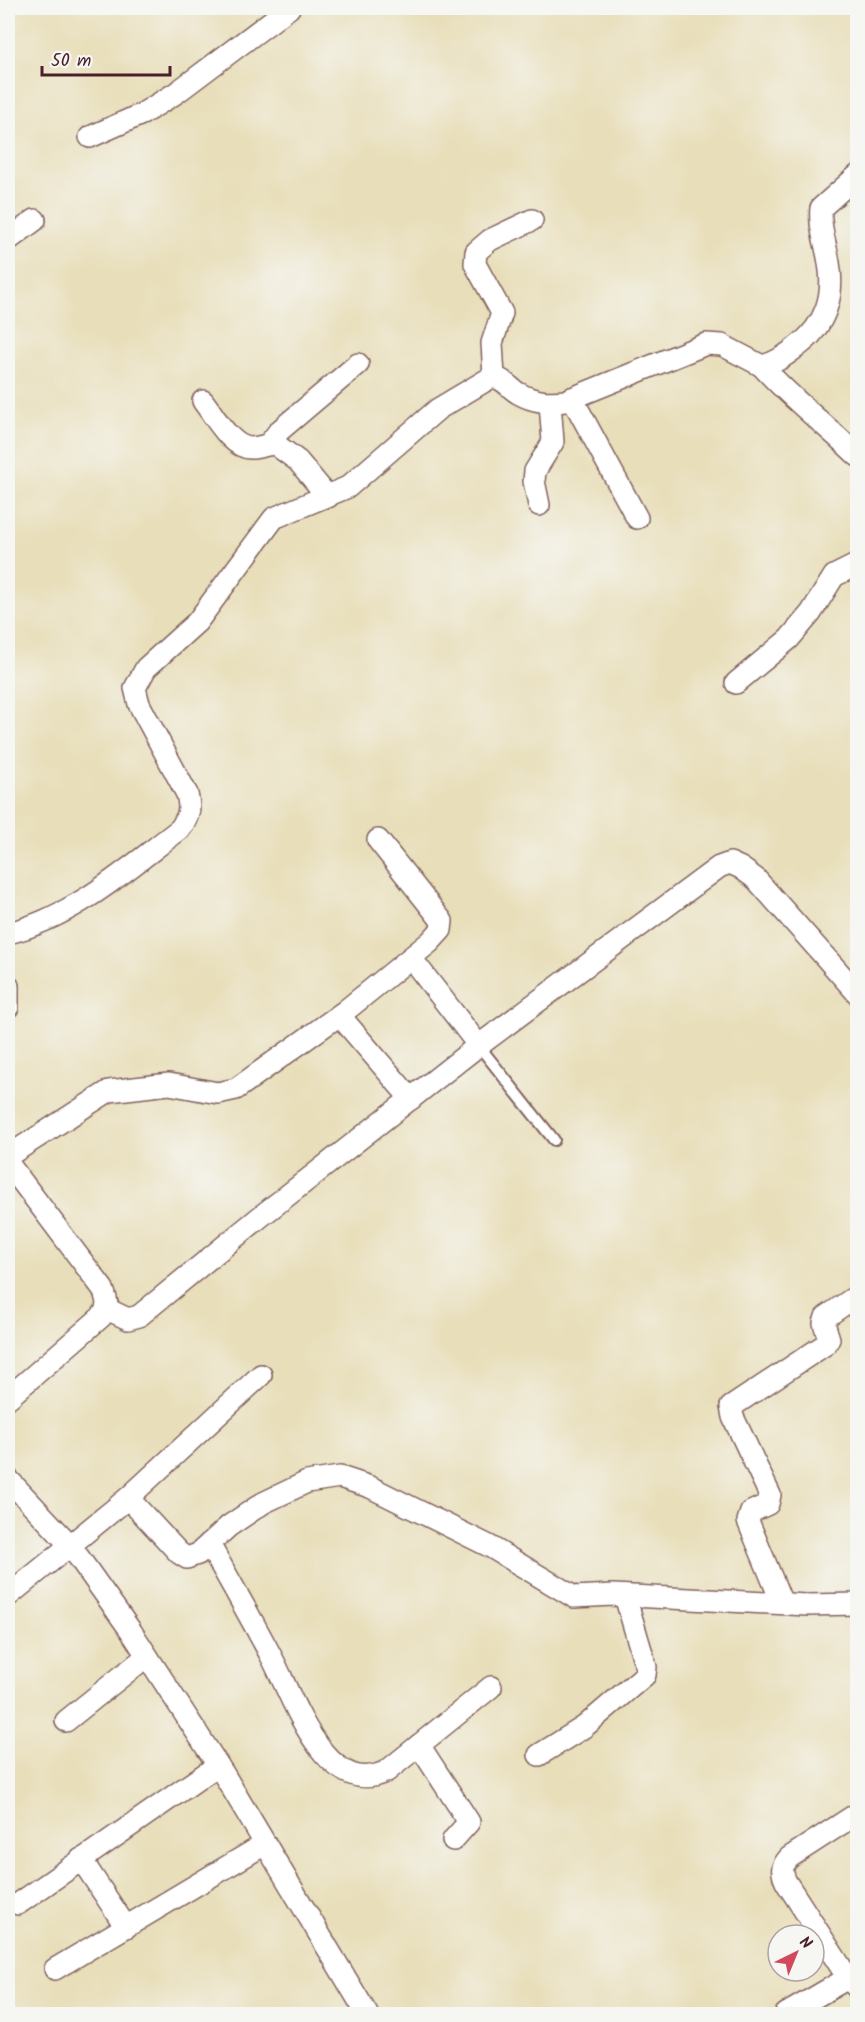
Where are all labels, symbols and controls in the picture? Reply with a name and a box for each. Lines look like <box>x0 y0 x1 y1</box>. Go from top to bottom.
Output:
scale bar <box>42 39 170 77</box>
text: 50 m <box>51 47 91 76</box>
north arrow <box>766 1923 826 1983</box>
text: N <box>793 1931 817 1956</box>

